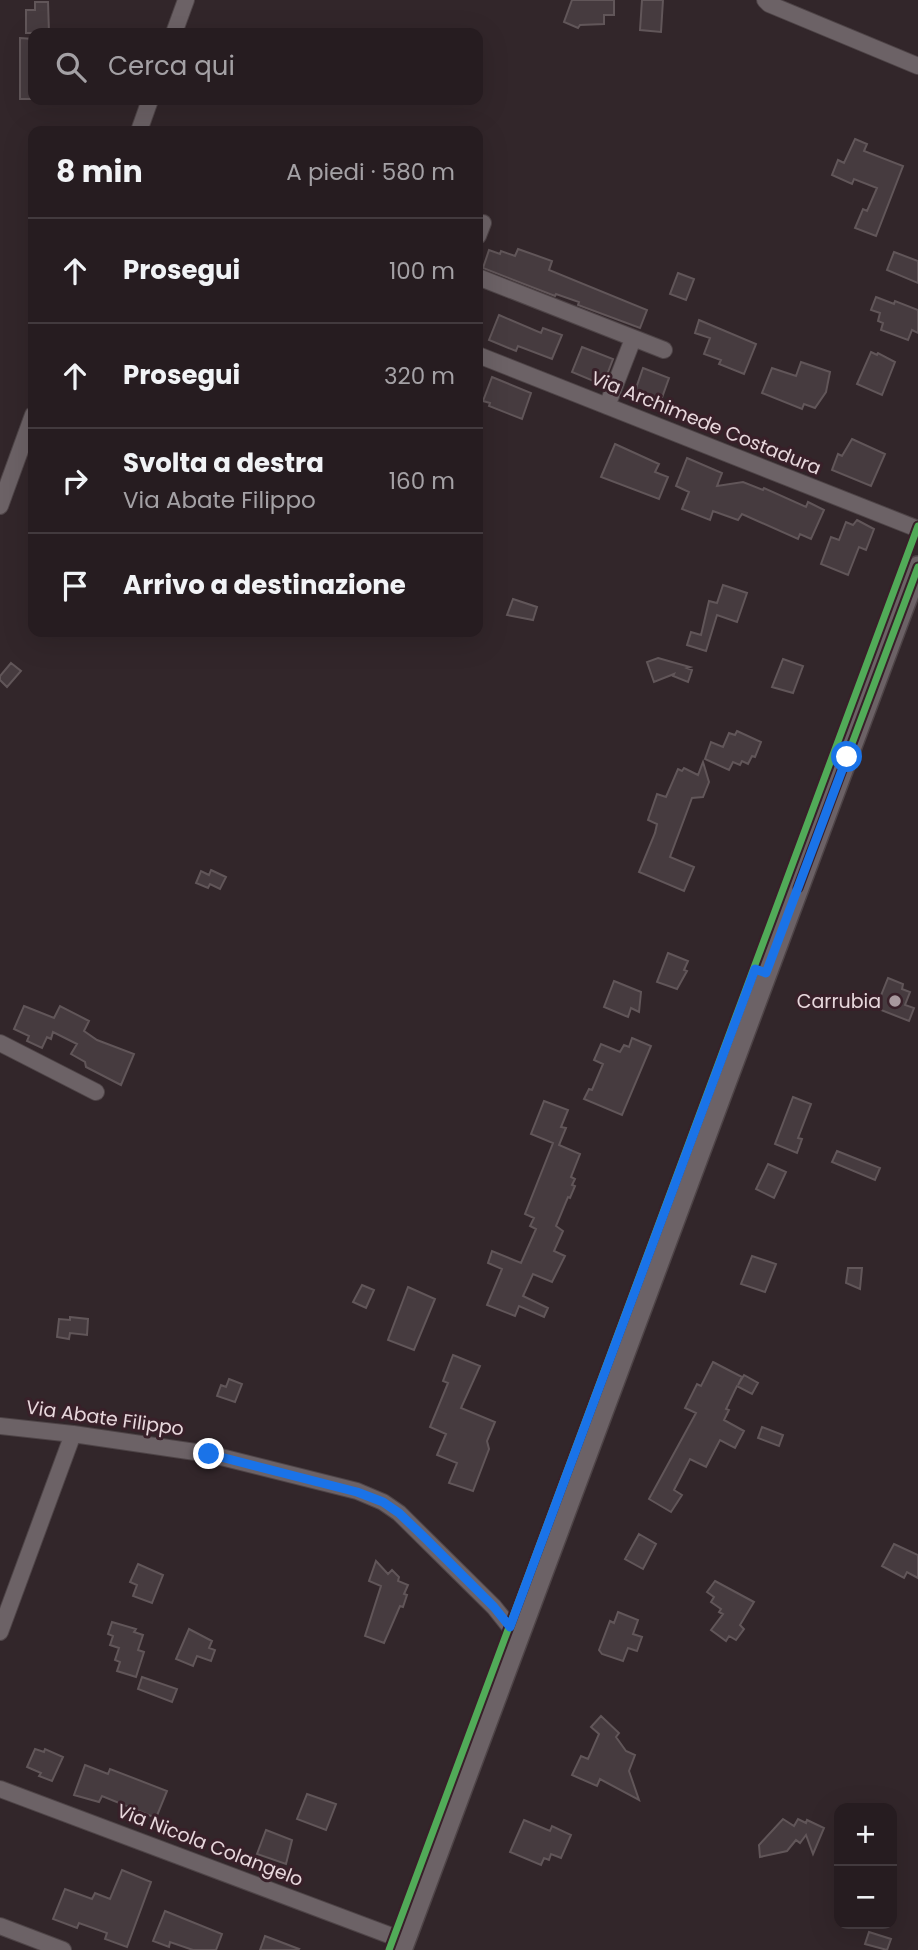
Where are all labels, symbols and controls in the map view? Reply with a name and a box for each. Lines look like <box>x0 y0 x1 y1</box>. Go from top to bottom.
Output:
search box <box>28 28 483 105</box>
icon: search <box>52 48 90 86</box>
text: Cerca qui <box>108 48 235 84</box>
text: 8 min <box>56 150 143 193</box>
text: A piedi · 580 m <box>286 156 455 188</box>
icon: ahead <box>56 252 94 290</box>
text: Prosegui <box>123 252 240 288</box>
text: 100 m <box>389 255 455 287</box>
icon: ahead <box>56 357 94 395</box>
text: Prosegui <box>123 357 240 393</box>
text: 320 m <box>384 360 455 392</box>
street label: Via Archimede Costadura <box>587 364 825 482</box>
text: Svolta a destra <box>123 445 324 481</box>
icon: right <box>56 462 94 500</box>
text: 160 m <box>389 465 455 497</box>
text: Via Abate Filippo <box>123 484 316 516</box>
icon: arrive <box>56 567 94 605</box>
text: Arrivo a destinazione <box>123 567 406 603</box>
route start <box>831 741 862 772</box>
place label: Carrubia <box>797 988 881 1015</box>
marker: Carrubia <box>887 993 903 1009</box>
street label: Via Abate Filippo <box>24 1394 186 1442</box>
route end <box>193 1438 224 1469</box>
street label: Via Nicola Colangelo <box>113 1797 307 1893</box>
map controls <box>834 1803 897 1929</box>
button: + <box>834 1803 897 1866</box>
button: − <box>834 1866 897 1929</box>

